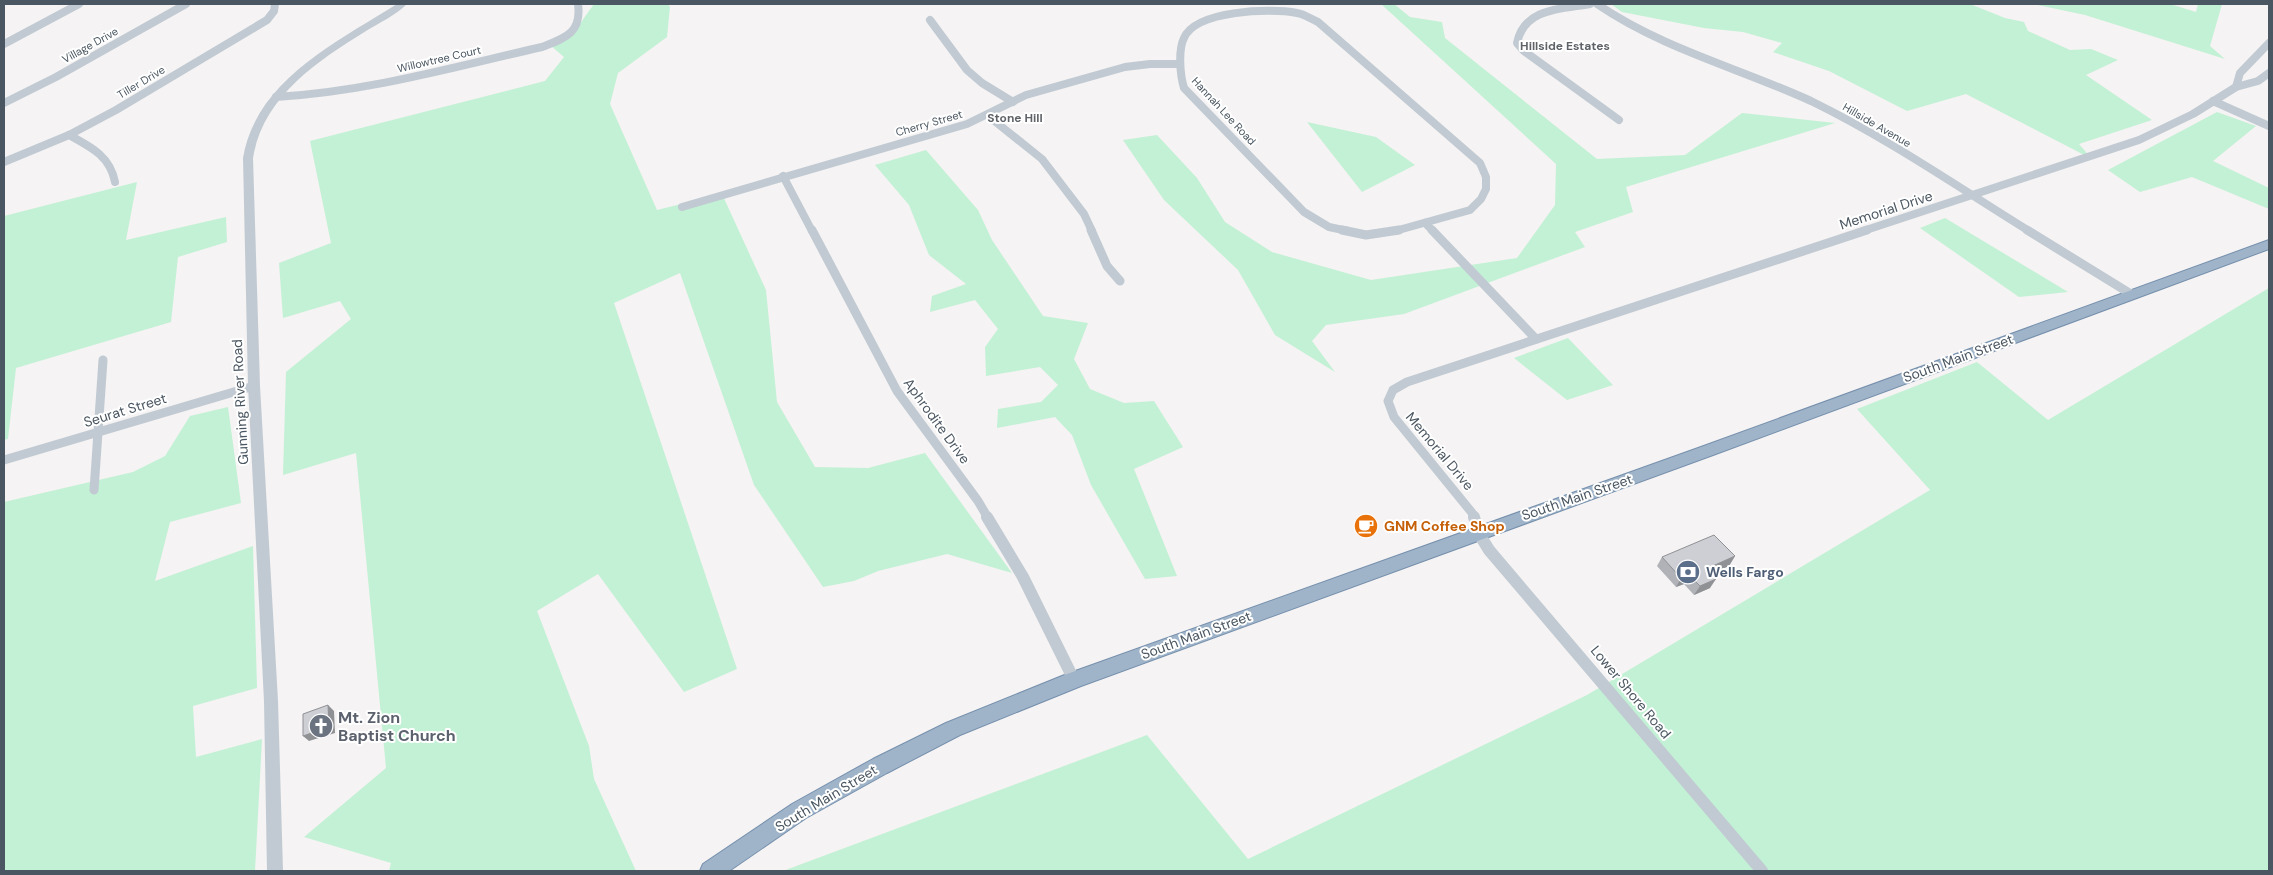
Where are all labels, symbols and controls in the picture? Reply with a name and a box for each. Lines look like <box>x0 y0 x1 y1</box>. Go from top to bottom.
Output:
street label: Village Drive <box>59 24 121 66</box>
district label: Hillside Estates <box>1520 38 1610 54</box>
street label: Willowtree Court <box>396 43 482 75</box>
street label: Tiller Drive <box>115 62 167 102</box>
street label: Hannah Lee Road <box>1189 74 1259 148</box>
street label: Hillside Avenue <box>1840 100 1914 150</box>
street label: Cherry Street <box>894 107 964 139</box>
district label: Stone Hill <box>987 110 1043 126</box>
street label: Memorial Drive <box>1837 186 1935 233</box>
street label: South Main Street <box>1900 330 2016 386</box>
street label: Gunning River Road <box>228 339 252 465</box>
street label: Aphrodite Drive <box>900 375 974 467</box>
street label: Seurat Street <box>81 389 169 431</box>
street label: Memorial Drive <box>1402 408 1478 494</box>
street label: South Main Street <box>1519 470 1635 524</box>
cafe icon: GNM Coffee Shop <box>1353 513 1379 539</box>
place label: GNM Coffee Shop <box>1384 517 1505 535</box>
bank icon: Wells Fargo <box>1675 559 1701 585</box>
place label: Wells Fargo <box>1706 563 1784 581</box>
street label: South Main Street <box>1138 607 1254 663</box>
street label: Lower Shore Road <box>1587 642 1675 742</box>
place label: Mt. Zion Baptist Church <box>338 707 456 746</box>
church icon: Mt. Zion Baptist Church <box>308 713 334 739</box>
street label: South Main Street <box>772 760 880 836</box>

